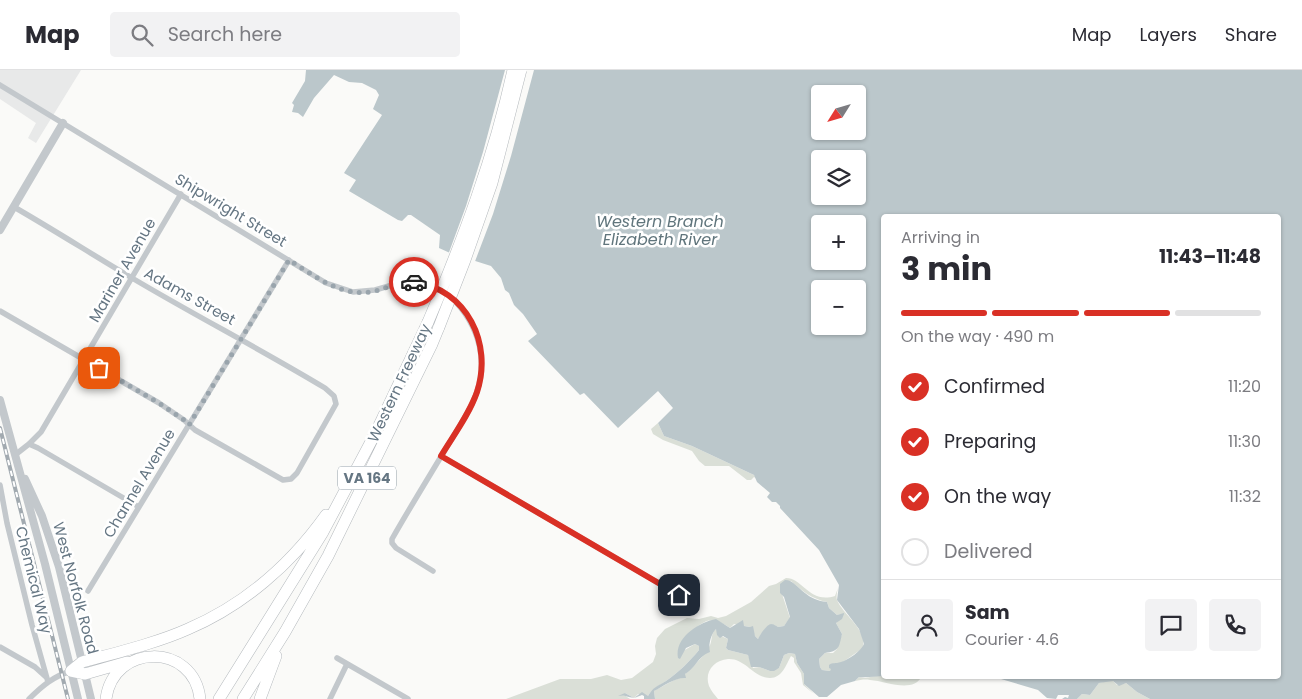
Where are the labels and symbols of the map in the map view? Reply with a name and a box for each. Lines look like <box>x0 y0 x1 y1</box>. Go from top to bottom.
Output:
north arrow <box>811 85 866 140</box>
street label: Shipwright Street <box>171 168 291 252</box>
water label: Western Branch Elizabeth River <box>596 210 724 251</box>
street label: Mariner Avenue <box>84 214 160 326</box>
courier <box>389 257 439 307</box>
street label: Adams Street <box>140 262 240 330</box>
street label: Western Freeway <box>362 320 436 446</box>
pin <box>78 347 120 389</box>
street label: Channel Avenue <box>98 425 180 541</box>
road number: VA 164 <box>338 466 396 489</box>
street label: West Norfolk Road <box>48 520 104 656</box>
street label: Chemical Way <box>11 524 58 636</box>
pin <box>658 574 700 616</box>

